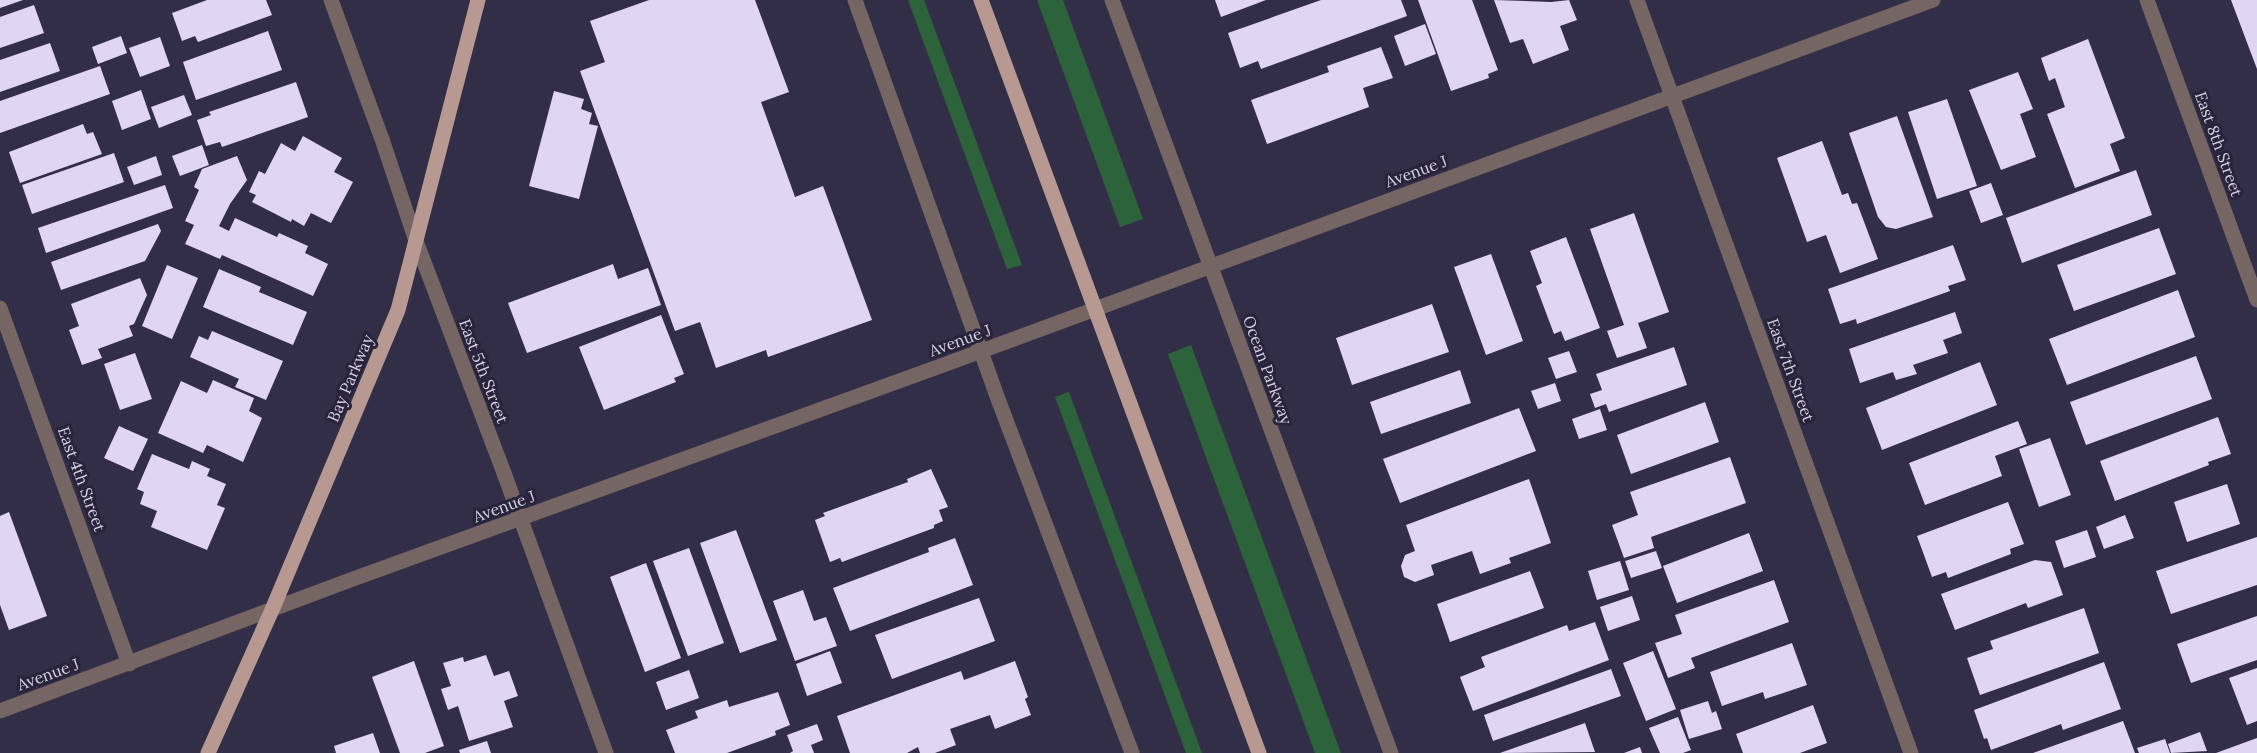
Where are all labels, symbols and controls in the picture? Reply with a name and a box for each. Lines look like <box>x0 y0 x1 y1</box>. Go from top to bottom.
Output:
street label: East 8th Street <box>2191 89 2248 200</box>
street label: Avenue J <box>1381 151 1450 192</box>
street label: Ocean Parkway <box>1239 313 1297 428</box>
street label: East 7th Street <box>1763 315 1819 425</box>
street label: East 5th Street <box>455 316 513 427</box>
street label: Avenue J <box>925 320 994 361</box>
street label: Bay Parkway <box>323 331 378 425</box>
street label: East 4th Street <box>54 424 110 535</box>
street label: Avenue J <box>469 486 538 527</box>
street label: Avenue J <box>13 654 82 695</box>

